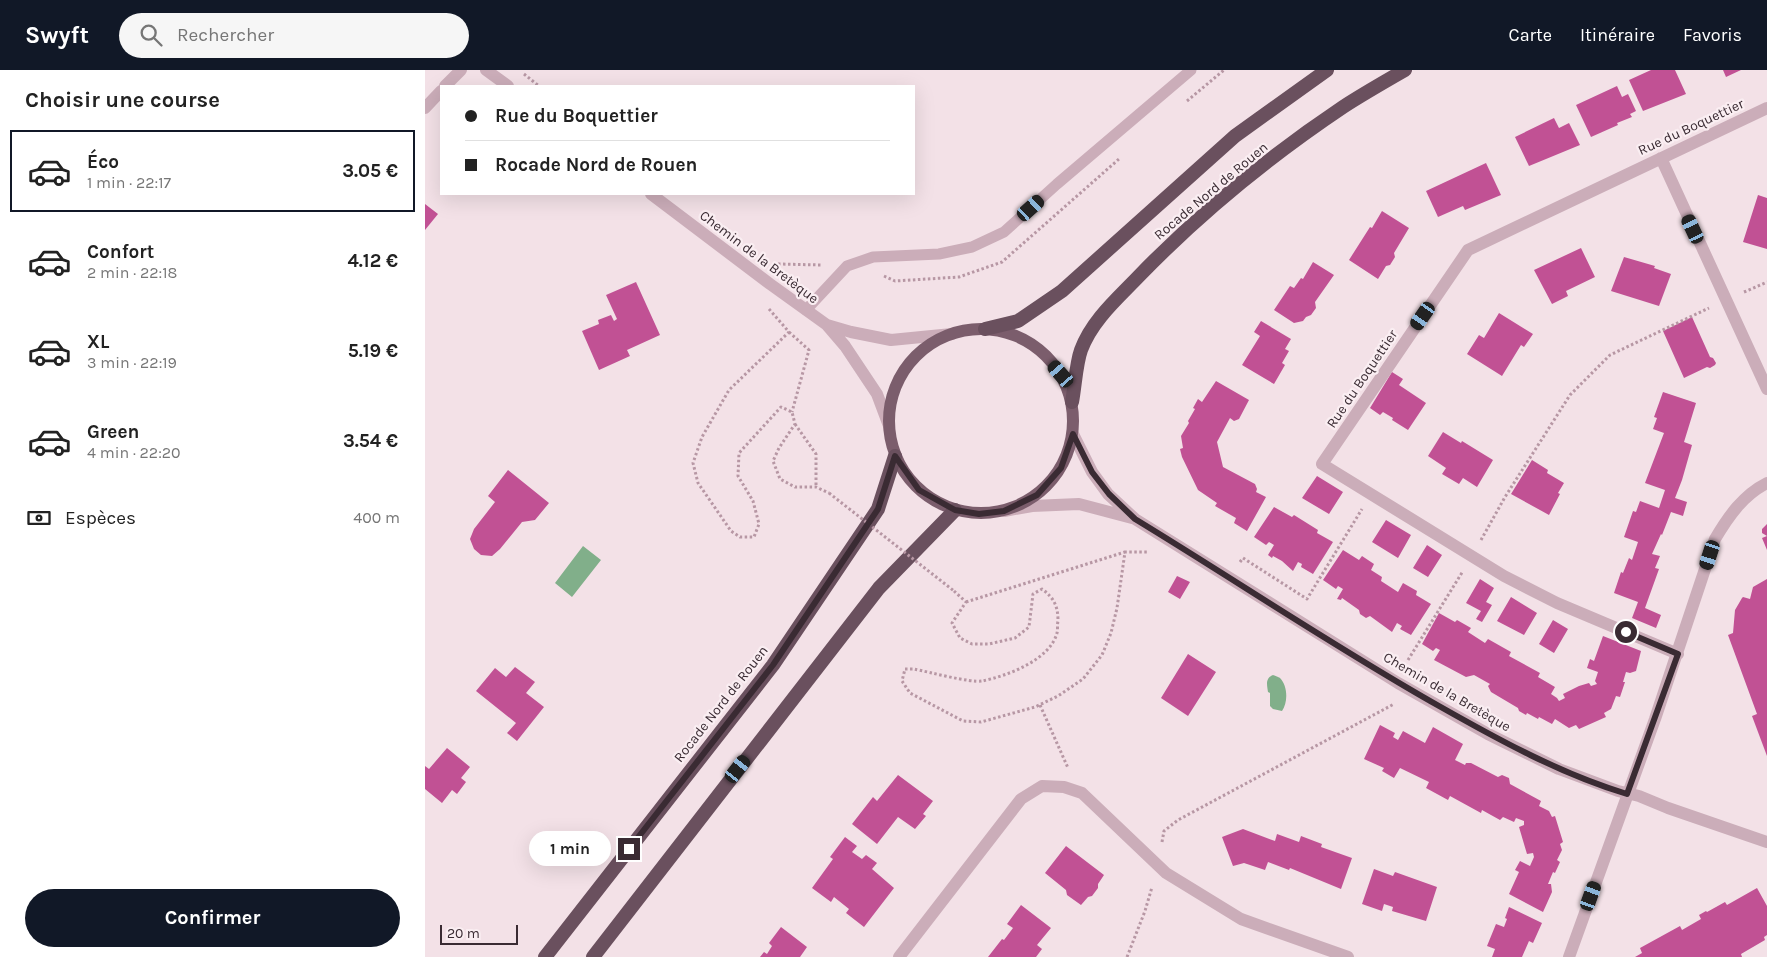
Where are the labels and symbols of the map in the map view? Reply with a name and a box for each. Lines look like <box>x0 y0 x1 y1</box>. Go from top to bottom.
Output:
street label: Rue du Boquettier <box>1635 95 1747 159</box>
street label: Rocade Nord de Rouen <box>1151 139 1271 243</box>
car <box>1014 192 1047 224</box>
street label: Chemin de la Bretèque <box>696 207 822 307</box>
car <box>1679 212 1706 246</box>
car <box>1408 299 1437 333</box>
street label: Rue du Boquettier <box>1323 326 1402 431</box>
car <box>1045 358 1076 390</box>
car <box>1698 538 1721 572</box>
route start <box>1615 621 1637 643</box>
street label: Rocade Nord de Rouen <box>670 642 772 766</box>
street label: Chemin de la Bretèque <box>1380 649 1514 735</box>
car <box>722 753 753 785</box>
callout: 1 min <box>529 832 611 866</box>
route end <box>618 838 640 860</box>
car <box>1578 879 1603 913</box>
scale bar <box>440 922 517 945</box>

